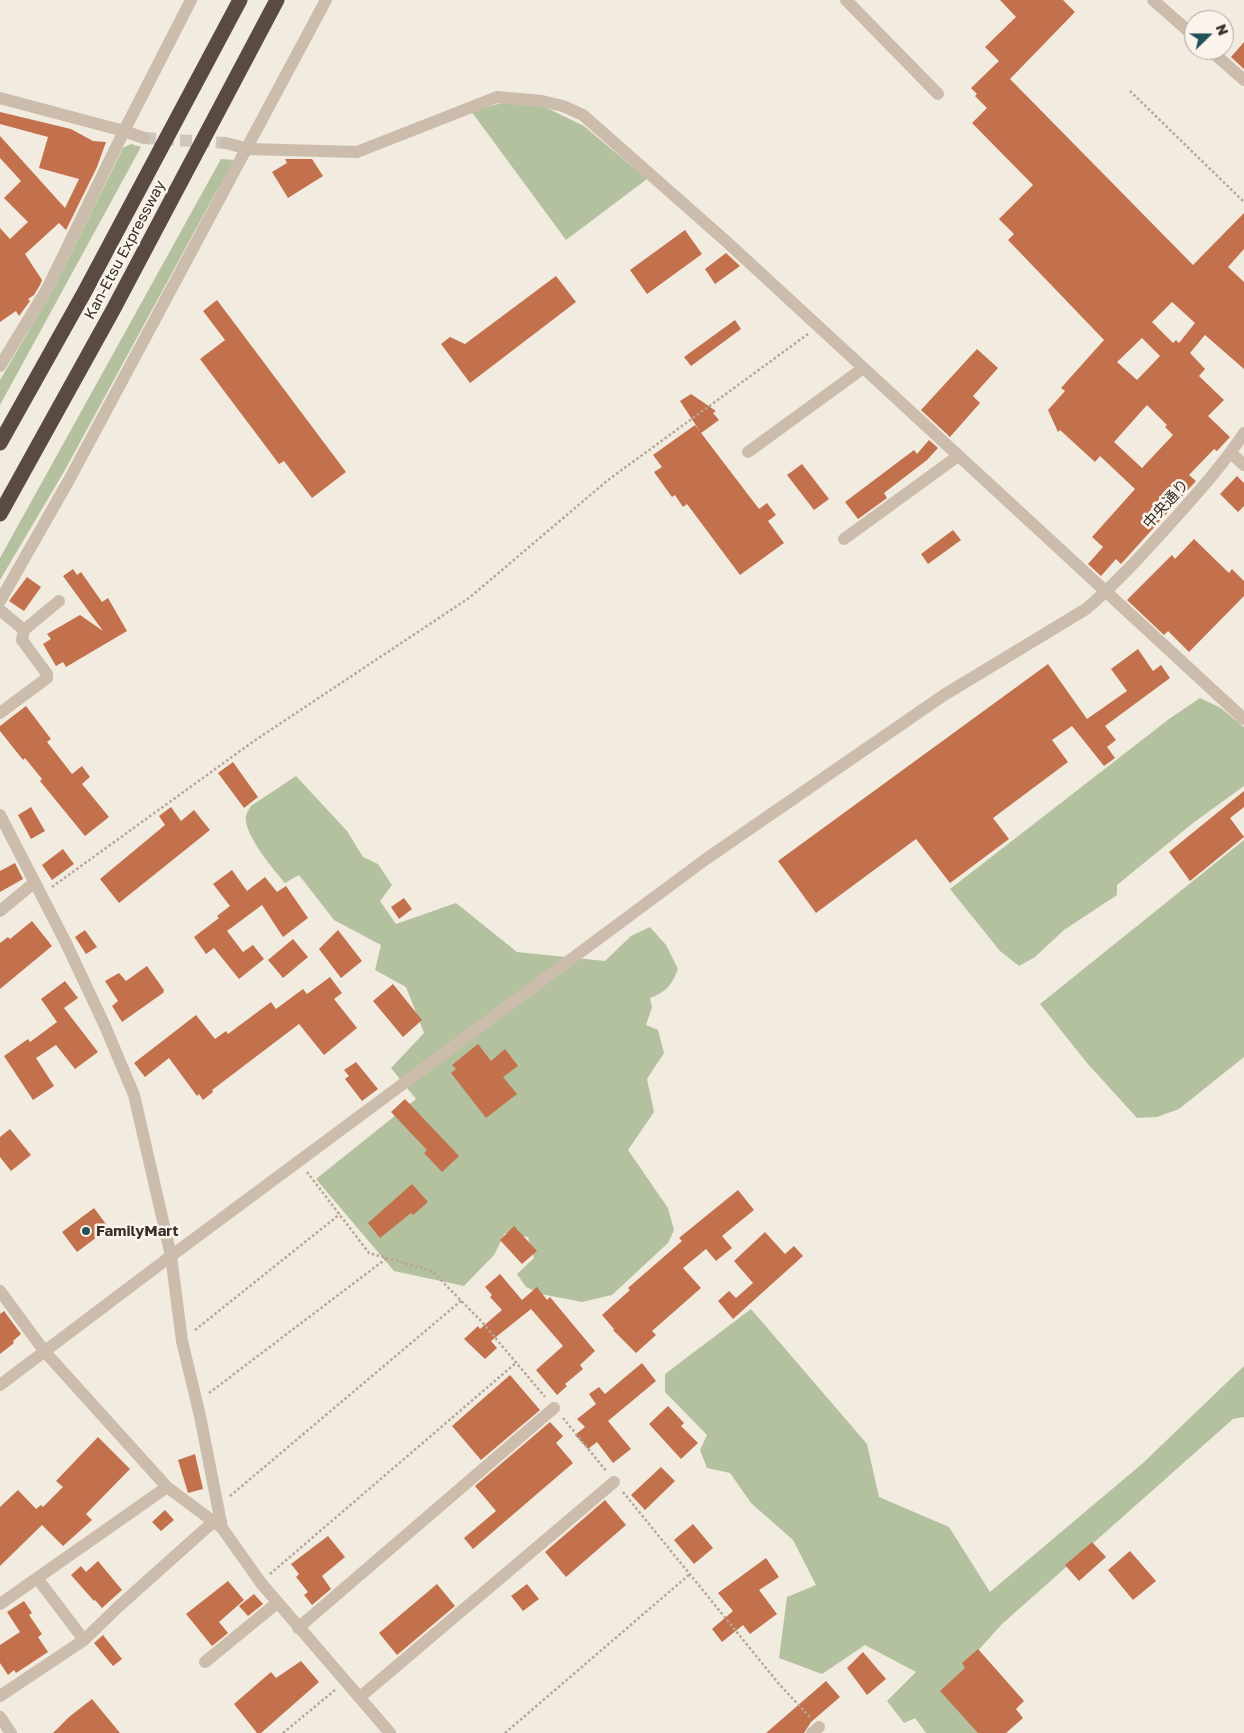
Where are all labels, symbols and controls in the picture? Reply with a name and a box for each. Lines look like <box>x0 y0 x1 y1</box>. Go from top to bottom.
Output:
north arrow <box>1184 10 1234 60</box>
text: N <box>1213 21 1232 38</box>
street label: Kan-Etsu Expressway <box>81 177 169 323</box>
street label: 中央通り <box>1139 476 1193 532</box>
place label: FamilyMart <box>96 1222 178 1240</box>
marker: FamilyMart <box>80 1225 92 1237</box>

